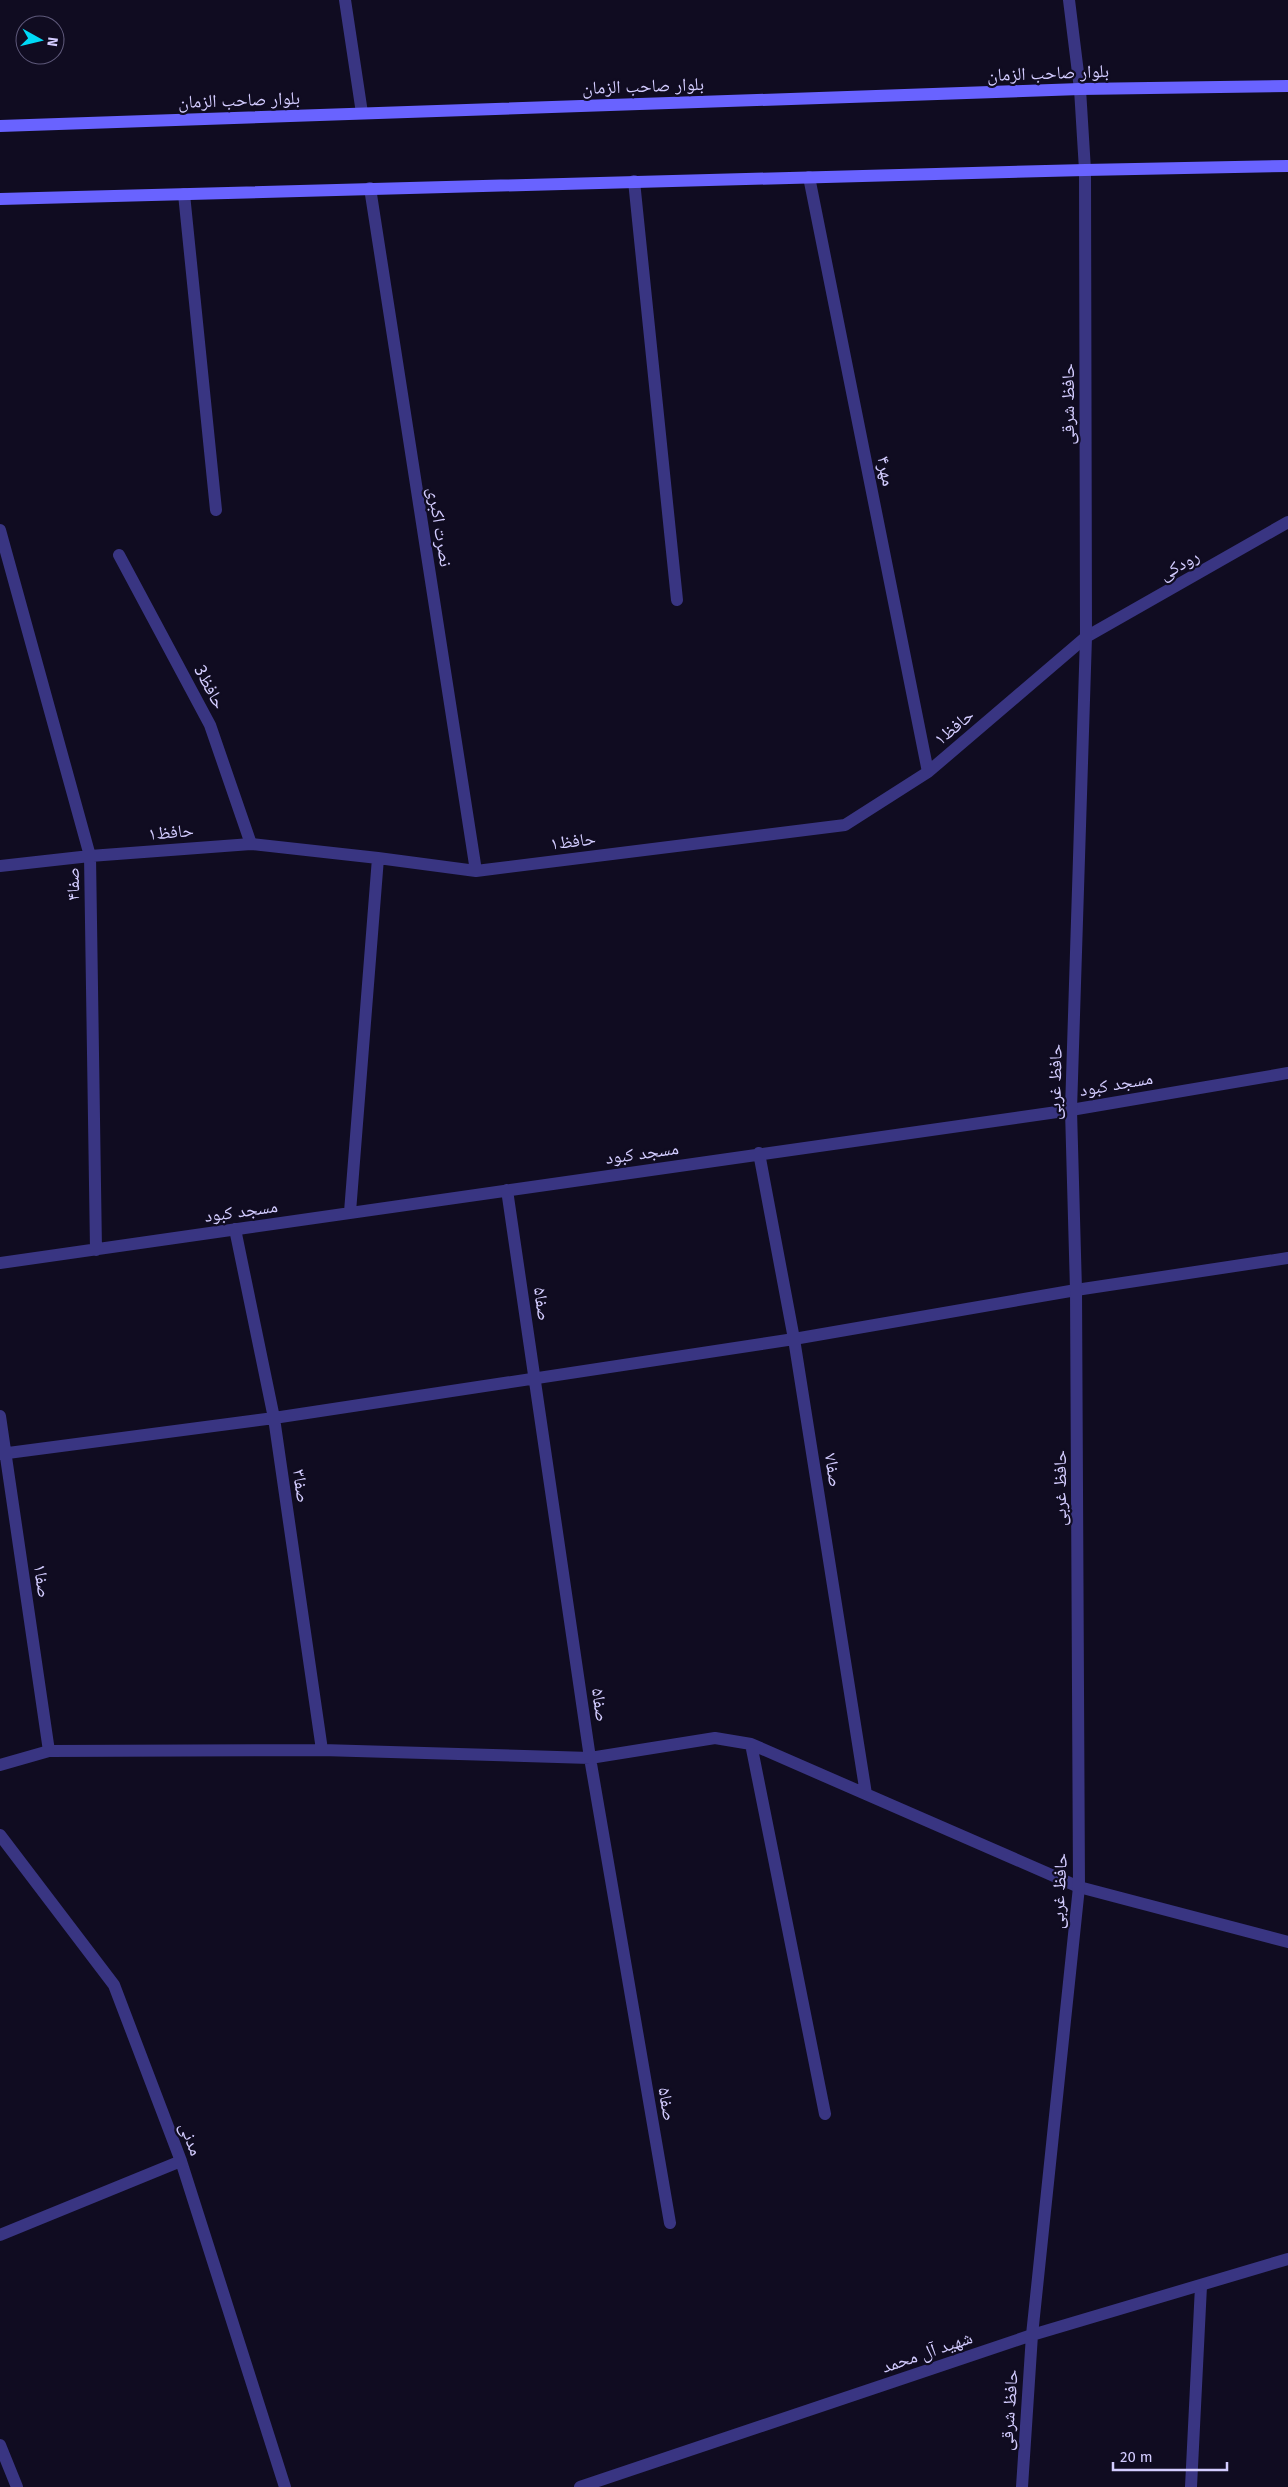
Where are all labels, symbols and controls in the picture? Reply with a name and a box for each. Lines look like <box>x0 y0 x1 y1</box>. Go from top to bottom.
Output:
north arrow <box>15 15 65 65</box>
text: N <box>43 36 61 48</box>
street label: بلوار صاحب الزمان <box>987 60 1109 86</box>
street label: بلوار صاحب الزمان <box>582 73 704 99</box>
street label: بلوار صاحب الزمان <box>178 87 300 113</box>
street label: حافظ شرقی <box>1057 363 1079 445</box>
street label: مهر۴ <box>872 454 900 488</box>
street label: نصرت اکبری <box>423 486 457 568</box>
street label: رودکی <box>1155 545 1203 585</box>
street label: حافظ3 <box>189 661 231 713</box>
street label: حافظ۱ <box>929 704 979 750</box>
street label: حافظ۱ <box>147 819 195 845</box>
street label: حافظ۱ <box>549 827 597 855</box>
street label: صفا۴ <box>62 867 84 901</box>
street label: حافظ غربی <box>1043 1044 1067 1120</box>
street label: مسجد کبود <box>1078 1067 1154 1101</box>
street label: مسجد کبود <box>604 1137 680 1169</box>
street label: مسجد کبود <box>203 1195 279 1227</box>
street label: صفا۵ <box>529 1286 555 1322</box>
street label: حافظ غربی <box>1049 1450 1071 1526</box>
street label: صفا۷ <box>819 1452 847 1488</box>
street label: صفا۳ <box>288 1468 314 1504</box>
street label: صفا۱ <box>29 1563 55 1599</box>
street label: صفا۵ <box>587 1687 613 1723</box>
street label: حافظ غربی <box>1046 1852 1072 1930</box>
street label: صفا۵ <box>653 2085 681 2123</box>
street label: مدنی <box>175 2119 207 2159</box>
street label: شهید آل محمد <box>879 2326 975 2378</box>
street label: حافظ شرقی <box>995 2369 1023 2451</box>
scale bar <box>1113 2440 1227 2472</box>
text: 20 m <box>1120 2448 1153 2466</box>

